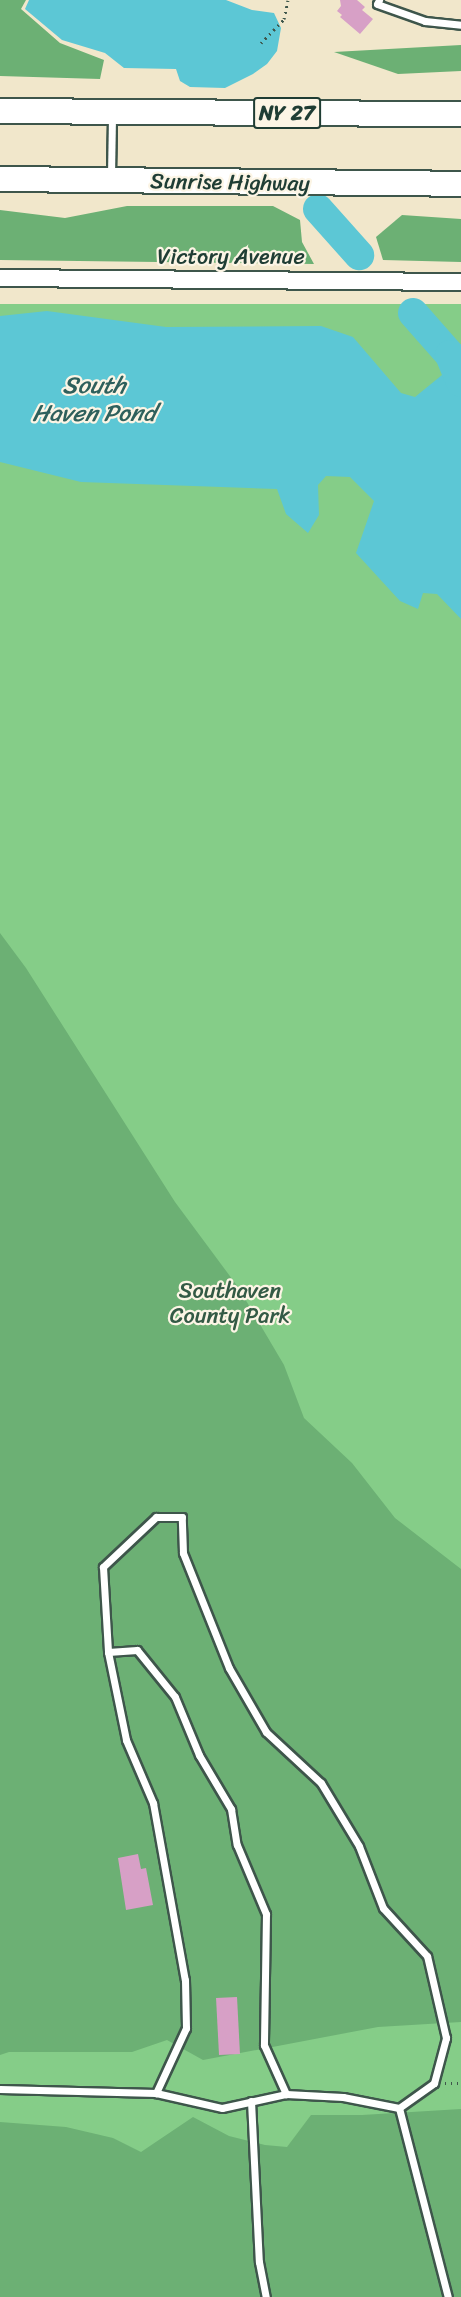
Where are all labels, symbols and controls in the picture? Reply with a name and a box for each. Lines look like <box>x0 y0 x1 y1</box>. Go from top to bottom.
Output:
road number: NY 27 <box>252 95 322 131</box>
street label: Sunrise Highway <box>150 167 310 197</box>
street label: Victory Avenue <box>157 244 305 270</box>
water label: South Haven Pond <box>32 372 156 428</box>
park label: Southaven County Park <box>170 1277 290 1328</box>

